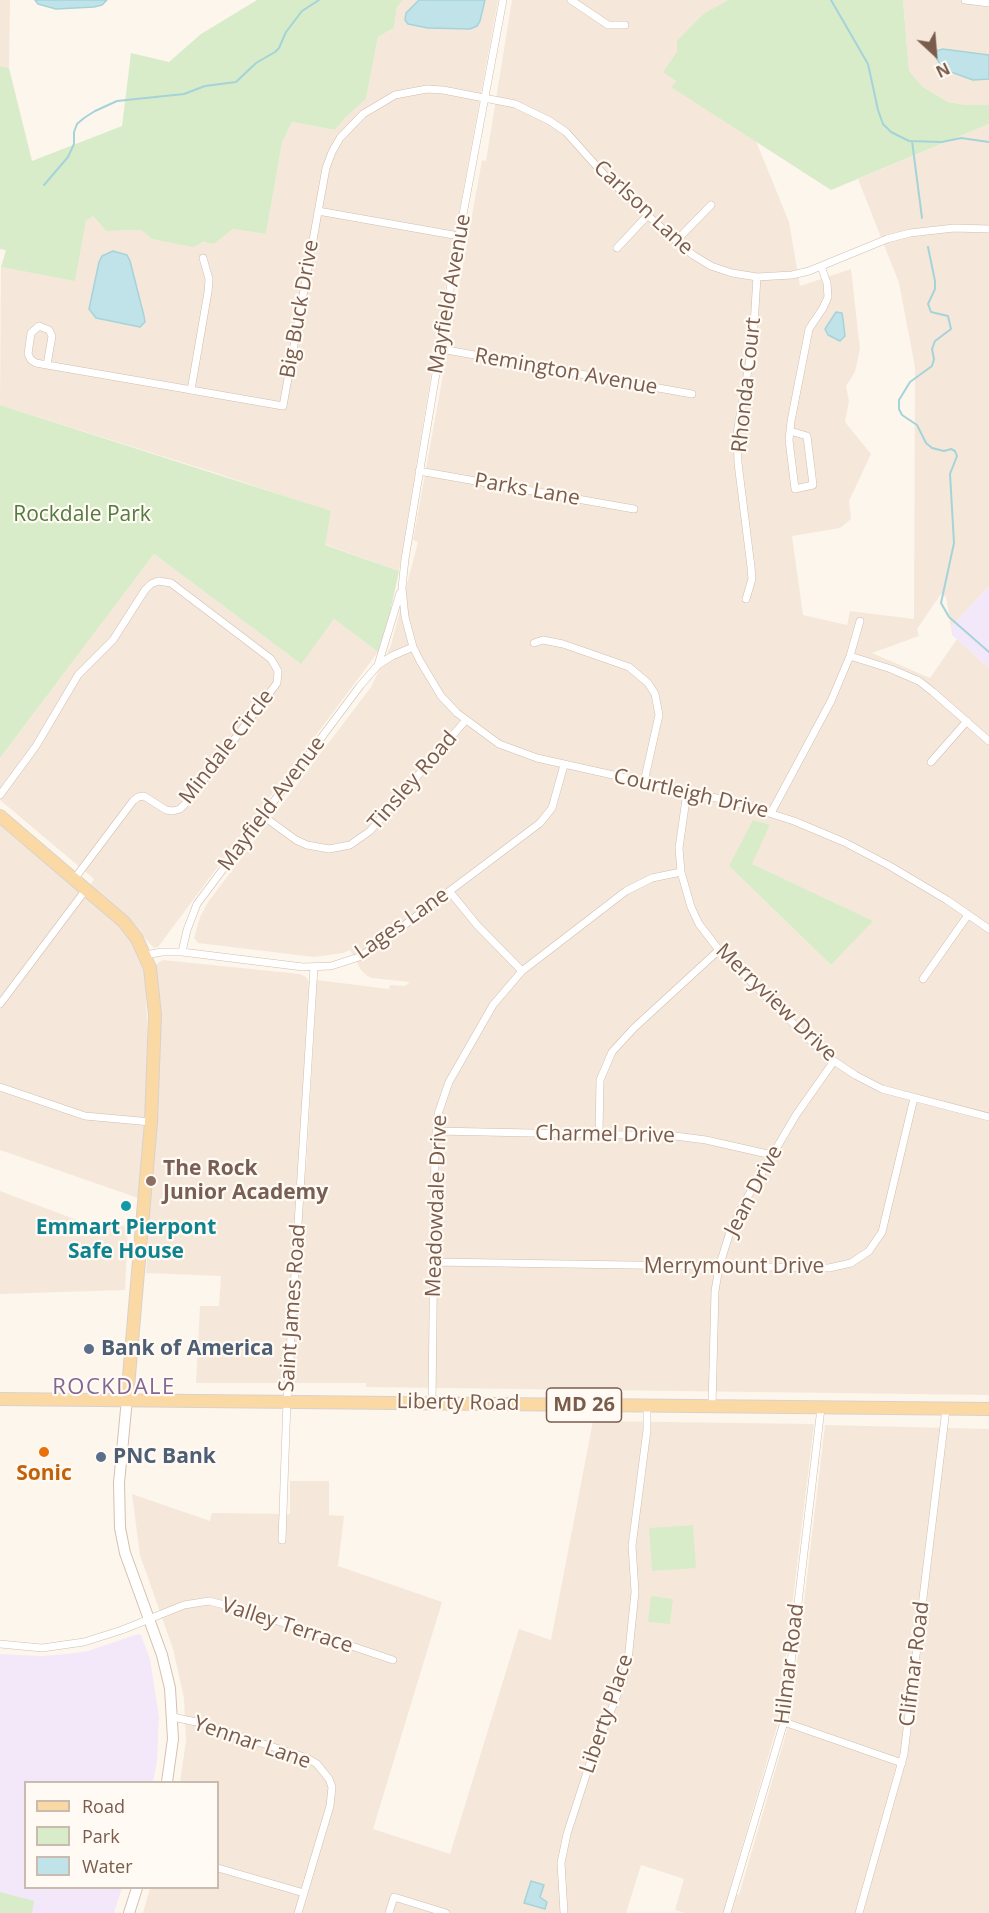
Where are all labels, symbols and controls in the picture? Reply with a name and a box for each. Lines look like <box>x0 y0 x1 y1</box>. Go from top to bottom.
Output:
north arrow <box>905 24 965 84</box>
text: N <box>932 57 954 83</box>
street label: Carlson Lane <box>588 155 698 261</box>
street label: Mayfield Avenue <box>424 212 476 376</box>
street label: Big Buck Drive <box>275 238 325 380</box>
street label: Rhonda Court <box>727 316 767 454</box>
street label: Remington Avenue <box>473 343 659 401</box>
street label: Parks Lane <box>472 468 582 512</box>
park label: Rockdale Park <box>13 502 151 528</box>
street label: Mindale Circle <box>174 685 280 809</box>
street label: Tinsley Road <box>363 726 463 836</box>
street label: Mayfield Avenue <box>213 732 331 876</box>
street label: Courtleigh Drive <box>611 764 771 824</box>
street label: Lages Lane <box>350 883 454 965</box>
street label: Merryview Drive <box>710 939 842 1067</box>
street label: Meadowdale Drive <box>421 1114 453 1298</box>
street label: Charmel Drive <box>535 1121 675 1149</box>
street label: Jean Drive <box>720 1141 788 1241</box>
place label: The Rock Junior Academy <box>163 1156 328 1206</box>
marker: The Rock Junior Academy <box>144 1174 158 1188</box>
marker: Emmart Pierpont Safe House <box>119 1199 133 1213</box>
place label: Emmart Pierpont Safe House <box>36 1215 216 1265</box>
street label: Saint James Road <box>275 1223 311 1393</box>
street label: Merrymount Drive <box>644 1254 824 1280</box>
place label: Bank of America <box>101 1336 274 1362</box>
marker: Bank of America <box>82 1342 96 1356</box>
district label: ROCKDALE <box>52 1375 176 1401</box>
road number: MD 26 <box>546 1388 622 1422</box>
street label: Liberty Road <box>396 1389 520 1417</box>
place label: PNC Bank <box>113 1444 216 1470</box>
marker: Sonic <box>37 1445 51 1459</box>
marker: PNC Bank <box>94 1450 108 1464</box>
place label: Sonic <box>16 1461 72 1487</box>
street label: Valley Terrace <box>218 1593 356 1659</box>
street label: Clifmar Road <box>895 1600 935 1728</box>
street label: Hilmar Road <box>770 1602 810 1726</box>
street label: Liberty Place <box>575 1651 639 1777</box>
street label: Yennar Lane <box>190 1711 314 1775</box>
legend <box>24 1781 219 1889</box>
text: Road <box>82 1794 125 1818</box>
text: Park <box>82 1824 120 1848</box>
text: Water <box>82 1854 133 1878</box>

